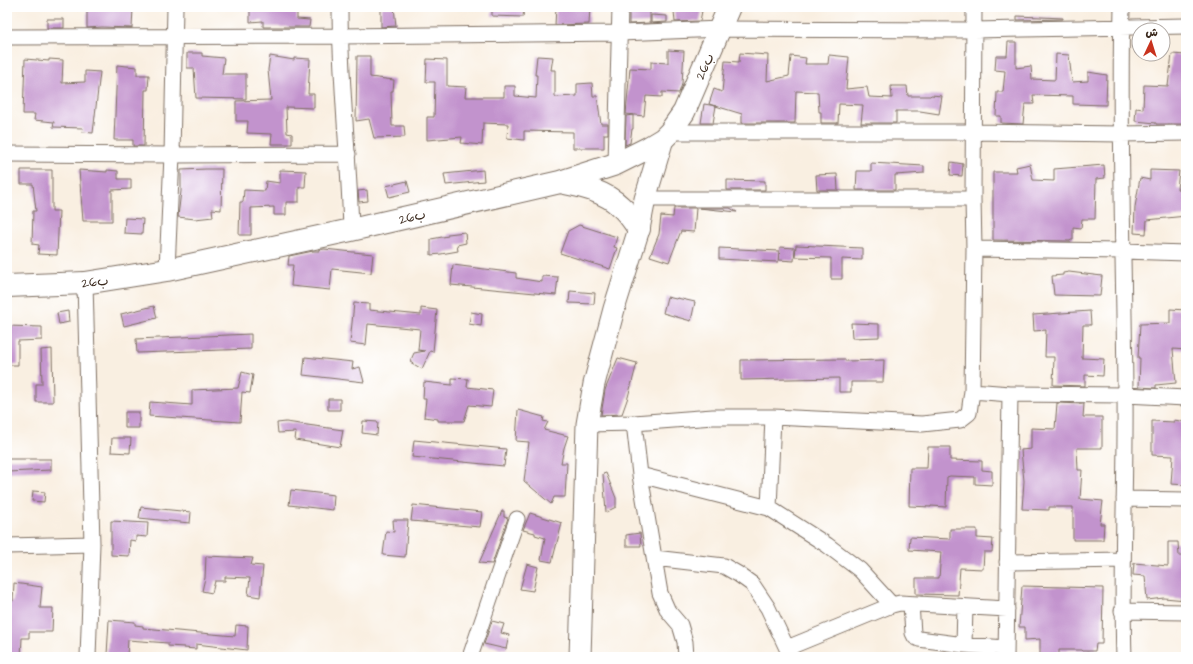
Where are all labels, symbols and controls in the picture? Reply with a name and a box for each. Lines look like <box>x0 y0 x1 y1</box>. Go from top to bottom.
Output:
north arrow <box>1131 22 1171 62</box>
text: ش <box>1145 25 1158 40</box>
street label: 26ب <box>691 50 719 82</box>
street label: 26ب <box>397 205 427 229</box>
street label: 26ب <box>81 272 109 292</box>

